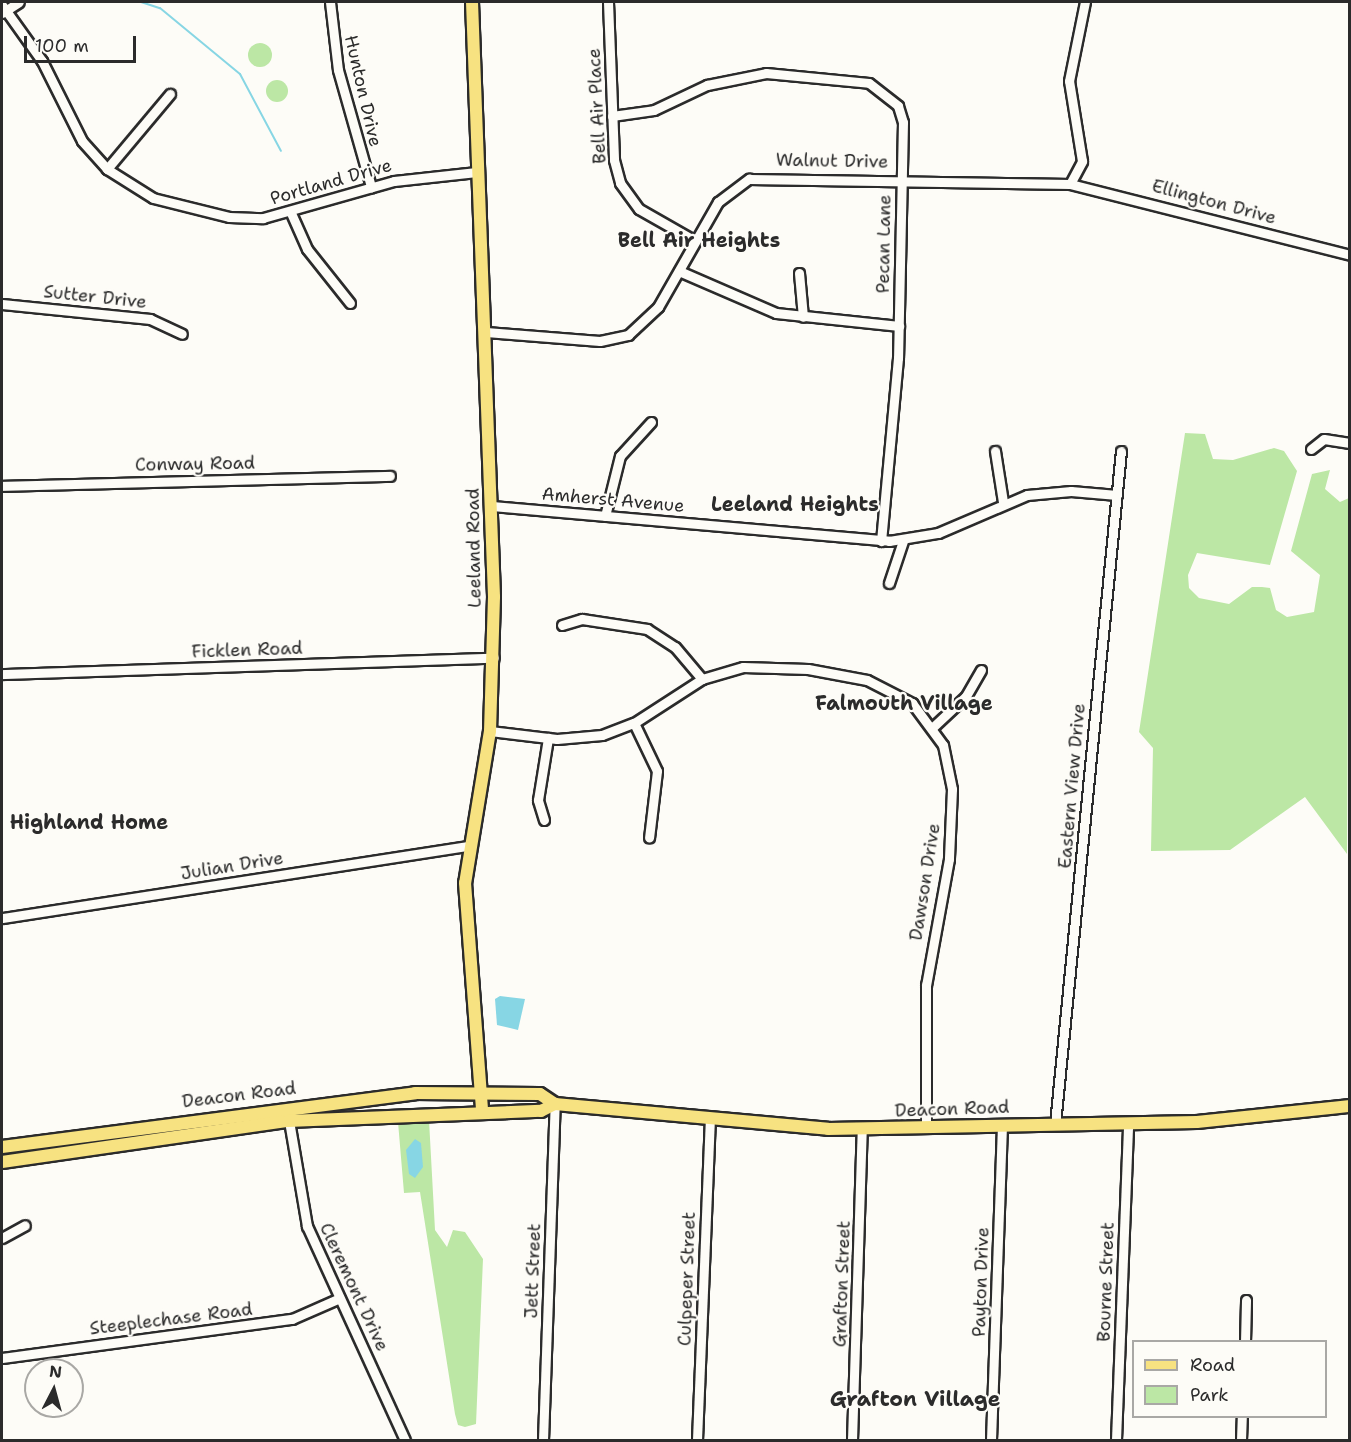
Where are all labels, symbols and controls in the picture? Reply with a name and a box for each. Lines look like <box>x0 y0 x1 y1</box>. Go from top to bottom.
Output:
scale bar <box>27 24 140 62</box>
street label: Hunton Drive <box>340 33 386 149</box>
text: 100 m <box>35 34 89 58</box>
street label: Bell Air Place <box>583 48 611 164</box>
street label: Walnut Drive <box>776 149 888 173</box>
street label: Portland Drive <box>268 154 394 210</box>
street label: Ellington Drive <box>1150 175 1278 229</box>
street label: Pecan Lane <box>872 194 896 294</box>
district label: Bell Air Heights <box>618 228 780 252</box>
street label: Sutter Drive <box>42 281 148 313</box>
street label: Conway Road <box>135 452 255 476</box>
street label: Amherst Avenue <box>541 483 685 517</box>
street label: Leeland Road <box>462 488 486 608</box>
district label: Leeland Heights <box>711 492 879 516</box>
street label: Ficklen Road <box>191 637 303 663</box>
district label: Falmouth Village <box>815 691 993 715</box>
street label: Eastern View Drive <box>1054 703 1090 869</box>
district label: Highland Home <box>10 810 168 834</box>
street label: Dawson Drive <box>905 822 945 942</box>
street label: Julian Drive <box>179 847 285 885</box>
street label: Deacon Road <box>181 1077 297 1113</box>
street label: Deacon Road <box>894 1096 1010 1122</box>
street label: Culpeper Street <box>674 1212 700 1346</box>
street label: Cleremont Drive <box>315 1219 393 1355</box>
street label: Grafton Street <box>829 1220 855 1348</box>
street label: Bourne Street <box>1093 1222 1119 1342</box>
street label: Jett Street <box>521 1223 545 1319</box>
street label: Payton Drive <box>968 1227 994 1337</box>
street label: Steeplechase Road <box>88 1298 254 1340</box>
legend <box>1132 1340 1327 1418</box>
text: Road <box>1190 1353 1235 1377</box>
north arrow <box>24 1358 84 1418</box>
text: N <box>48 1360 63 1383</box>
text: Park <box>1190 1383 1229 1407</box>
district label: Grafton Village <box>830 1386 1000 1412</box>

